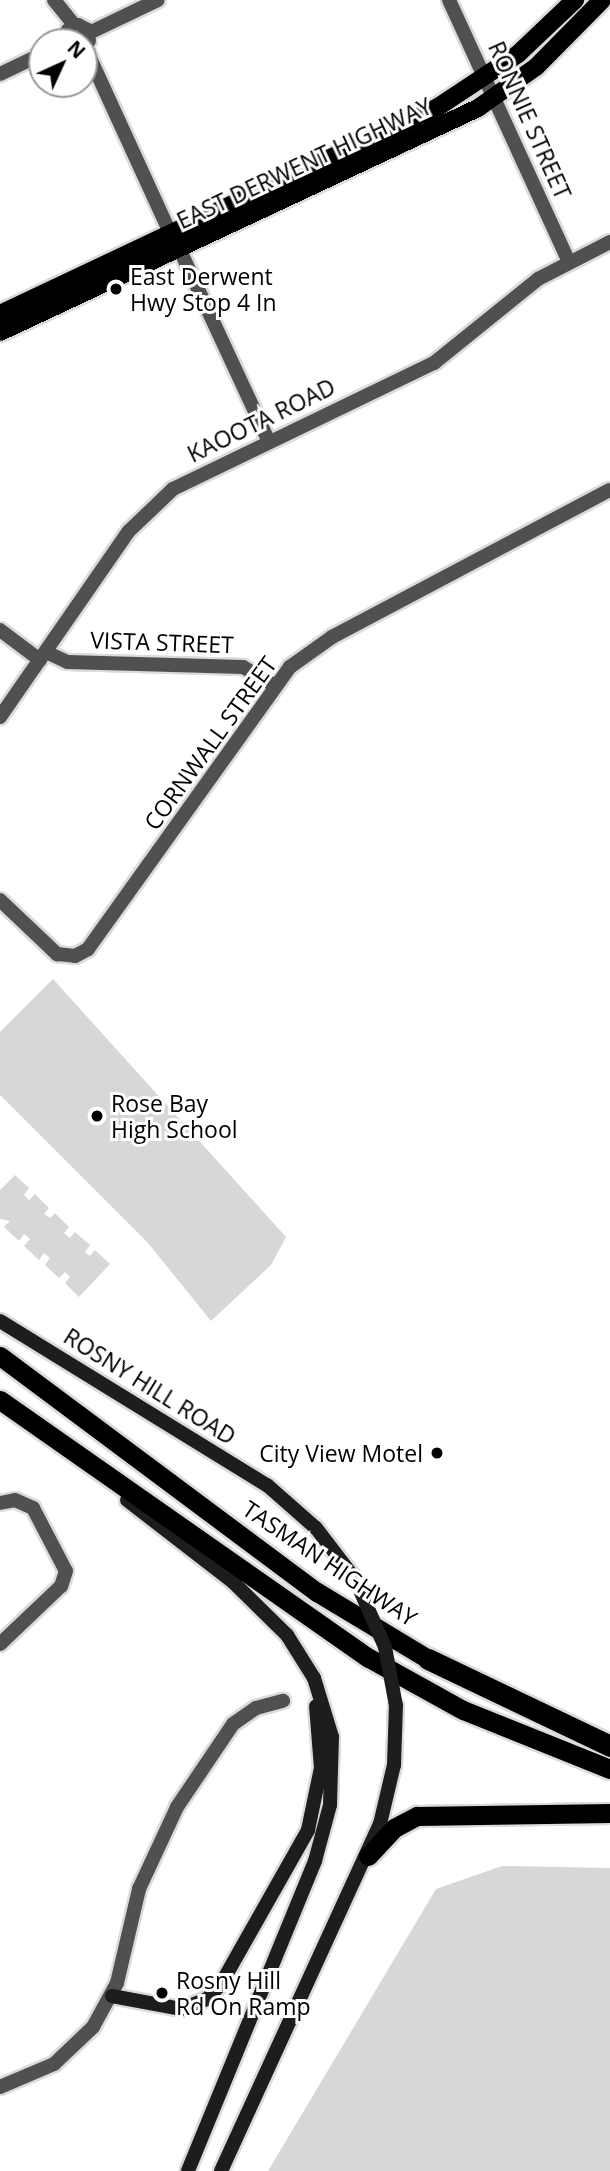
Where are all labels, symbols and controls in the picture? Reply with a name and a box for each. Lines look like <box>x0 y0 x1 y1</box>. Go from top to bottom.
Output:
north arrow <box>28 28 98 98</box>
text: N <box>62 35 91 64</box>
street label: RONNIE STREET <box>483 37 577 203</box>
street label: EAST DERWENT HIGHWAY <box>172 92 436 234</box>
place label: East Derwent Hwy Stop 4 In <box>130 262 277 316</box>
marker: East Derwent Hwy Stop 4 In <box>108 281 124 297</box>
street label: KAOOTA ROAD <box>183 372 339 468</box>
street label: VISTA STREET <box>90 626 234 658</box>
street label: CORNWALL STREET <box>138 651 282 835</box>
place label: Rose Bay High School <box>111 1089 238 1143</box>
marker: Rose Bay High School <box>89 1108 105 1124</box>
street label: ROSNY HILL ROAD <box>59 1322 241 1450</box>
place label: City View Motel <box>259 1439 423 1467</box>
marker: City View Motel <box>429 1445 445 1461</box>
street label: TASMAN HIGHWAY <box>238 1495 422 1631</box>
place label: Rosny Hill Rd On Ramp <box>176 1966 311 2020</box>
marker: Rosny Hill Rd On Ramp <box>154 1985 170 2001</box>

